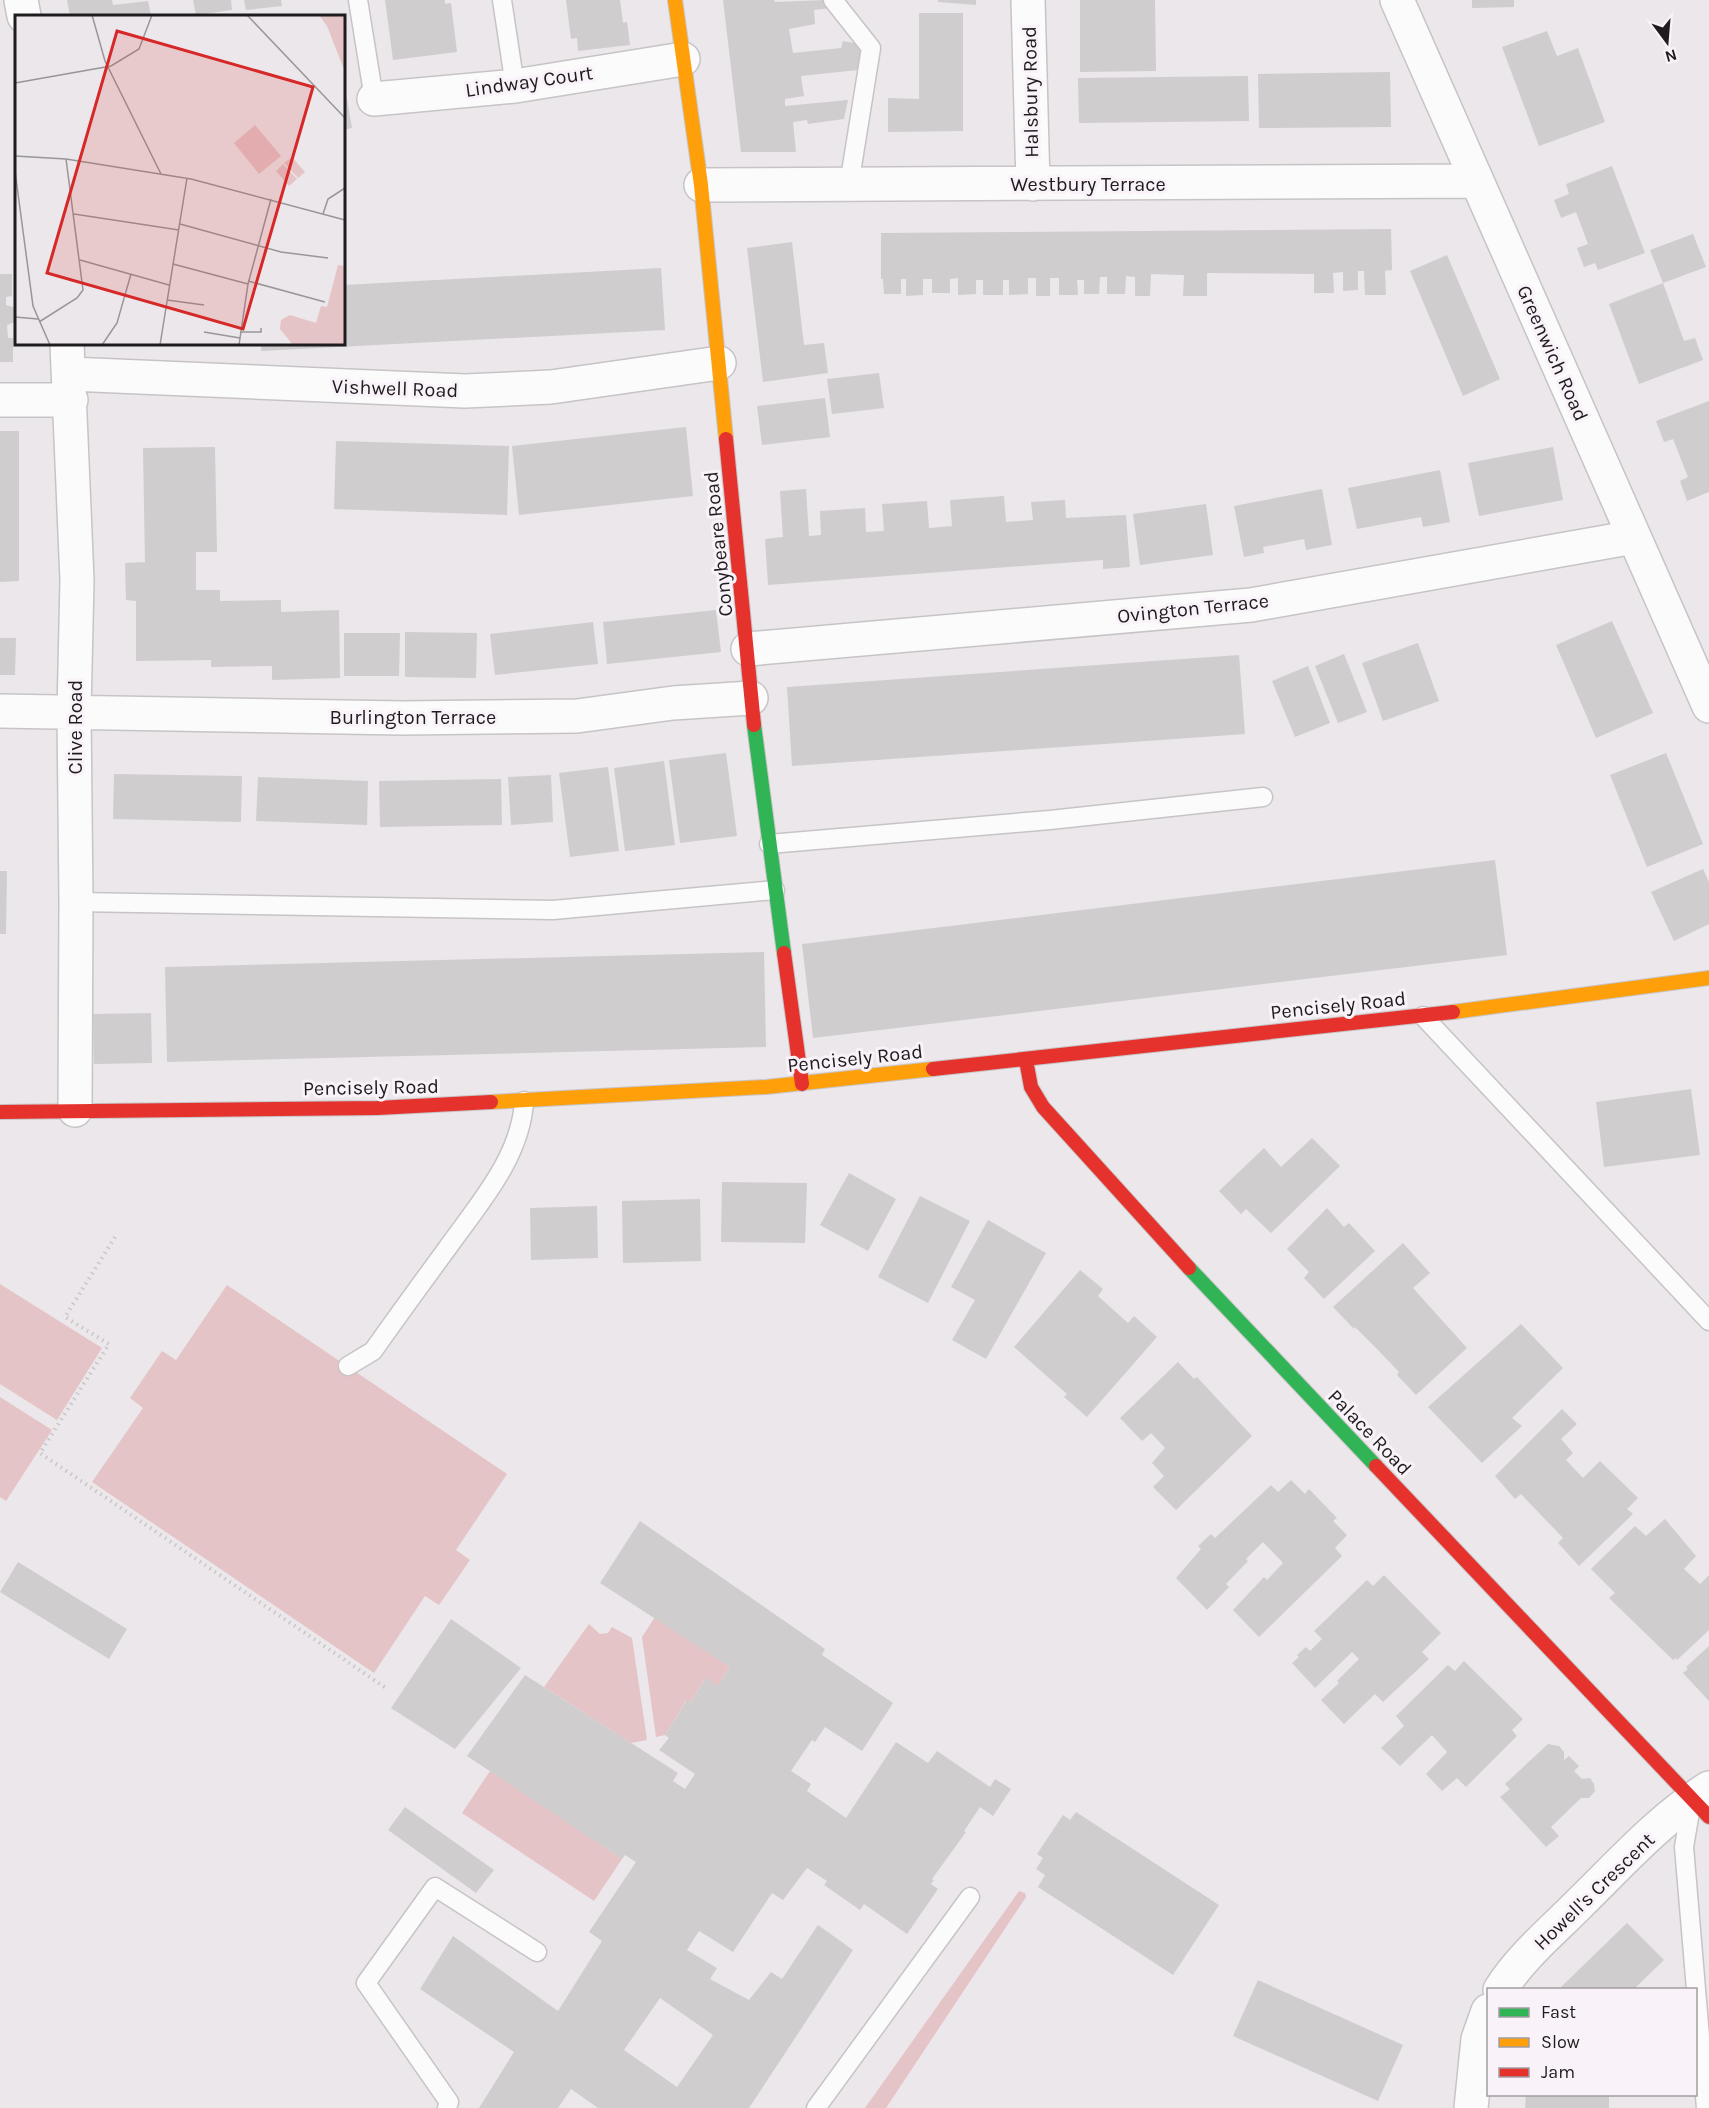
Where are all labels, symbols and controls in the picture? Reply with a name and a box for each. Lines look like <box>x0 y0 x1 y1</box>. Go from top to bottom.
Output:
north arrow <box>1637 12 1697 72</box>
inset map <box>15 15 345 345</box>
street label: Halsbury Road <box>1018 26 1043 158</box>
text: N <box>1663 45 1679 67</box>
street label: Lindway Court <box>464 61 595 102</box>
street label: Westbury Terrace <box>1010 173 1166 196</box>
street label: Greenwich Road <box>1512 282 1593 425</box>
street label: Vishwell Road <box>331 375 459 402</box>
street label: Conybeare Road <box>699 470 738 618</box>
street label: Ovington Terrace <box>1116 589 1270 628</box>
street label: Clive Road <box>64 680 87 774</box>
street label: Burlington Terrace <box>330 706 496 729</box>
street label: Pencisely Road <box>1269 987 1407 1024</box>
street label: Pencisely Road <box>786 1040 924 1077</box>
street label: Pencisely Road <box>303 1075 439 1100</box>
street label: Palace Road <box>1323 1385 1416 1480</box>
street label: Howell's Crescent <box>1529 1828 1660 1955</box>
legend <box>1487 1988 1697 2096</box>
text: Fast <box>1541 2001 1576 2023</box>
text: Slow <box>1541 2031 1580 2053</box>
text: Jam <box>1541 2061 1575 2083</box>

